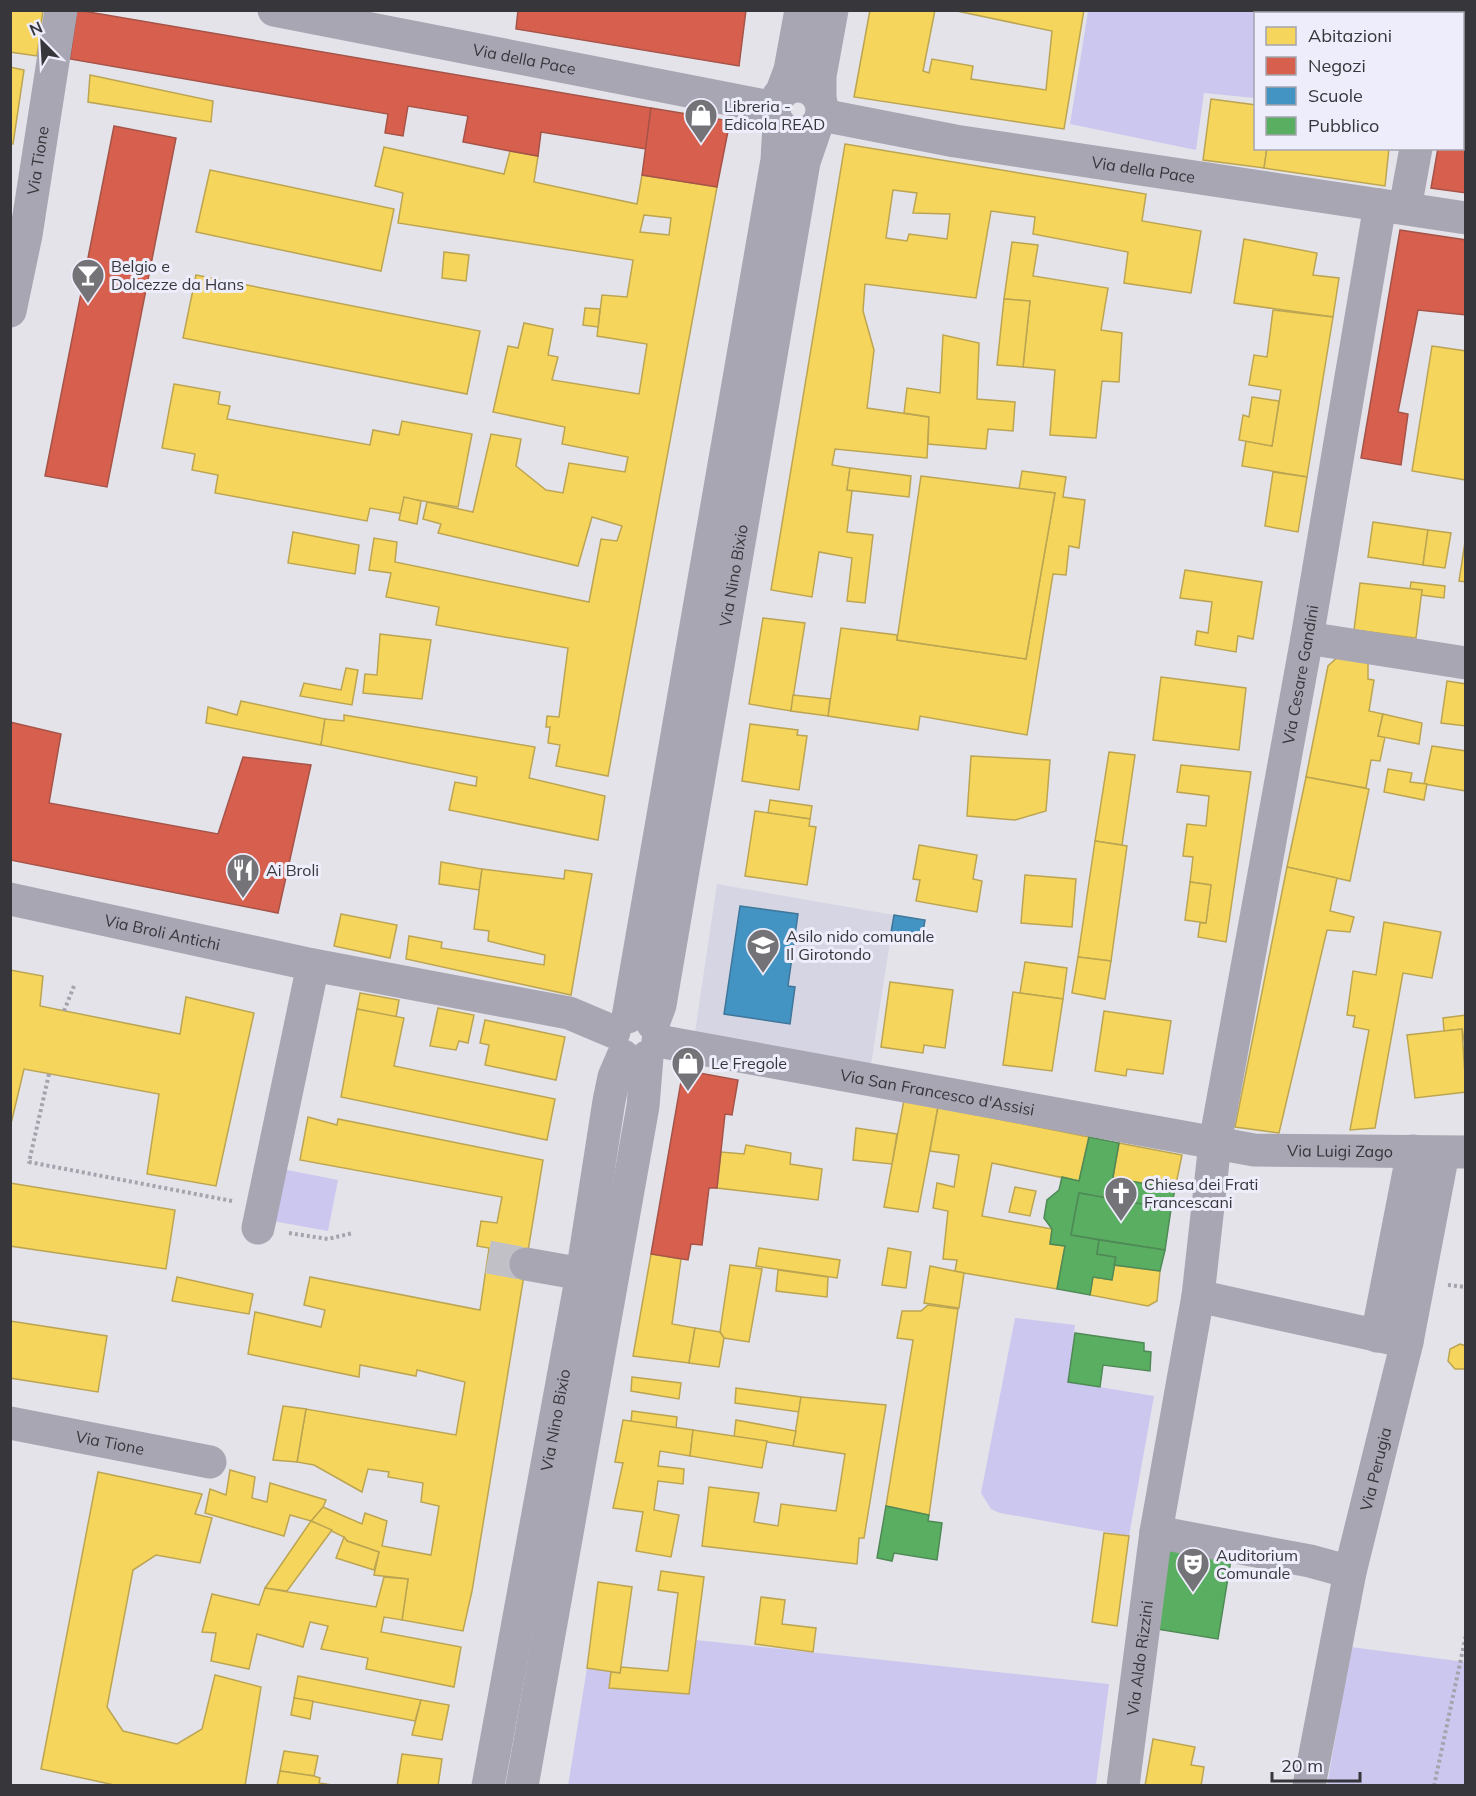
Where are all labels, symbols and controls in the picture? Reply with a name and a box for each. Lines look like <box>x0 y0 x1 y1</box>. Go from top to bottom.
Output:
north arrow <box>12 12 72 72</box>
legend <box>1254 12 1464 150</box>
text: N <box>26 17 45 40</box>
text: Abitazioni <box>1308 24 1392 47</box>
street label: Via della Pace <box>471 39 578 79</box>
text: Negozi <box>1308 54 1366 77</box>
text: Scuole <box>1308 84 1363 107</box>
place label: Libreria - Edicola READ <box>724 96 825 134</box>
shop icon: Libreria - Edicola READ <box>683 97 719 144</box>
text: Pubblico <box>1308 114 1379 137</box>
street label: Via Tione <box>22 125 53 196</box>
street label: Via della Pace <box>1090 152 1197 187</box>
place label: Belgio e Dolcezze da Hans <box>111 256 244 294</box>
bar icon: Belgio e Dolcezze da Hans <box>70 257 106 304</box>
street label: Via Nino Bixio <box>715 523 752 628</box>
street label: Via Cesare Gandini <box>1278 603 1322 746</box>
restaurant icon: Ai Broli <box>225 852 261 899</box>
place label: Ai Broli <box>266 860 319 880</box>
street label: Via Broli Antichi <box>103 910 222 955</box>
place label: Asilo nido comunale Il Girotondo <box>786 926 934 964</box>
school or university icon: Asilo nido comunale Il Girotondo <box>745 927 781 974</box>
shop icon: Le Fregole <box>670 1045 706 1092</box>
place label: Le Fregole <box>711 1053 787 1073</box>
street label: Via San Francesco d'Assisi <box>839 1065 1036 1120</box>
street label: Via Luigi Zago <box>1287 1140 1393 1161</box>
place label: Chiesa dei Frati Francescani <box>1144 1174 1258 1212</box>
church icon: Chiesa dei Frati Francescani <box>1103 1175 1139 1222</box>
street label: Via Nino Bixio <box>536 1367 574 1473</box>
street label: Via Perugia <box>1356 1425 1396 1513</box>
street label: Via Tione <box>74 1426 146 1459</box>
place label: Auditorium Comunale <box>1216 1545 1298 1583</box>
theatre icon: Auditorium Comunale <box>1175 1546 1211 1593</box>
street label: Via Aldo Rizzini <box>1122 1599 1157 1717</box>
scale bar <box>1272 1745 1360 1783</box>
text: 20 m <box>1281 1754 1323 1777</box>

